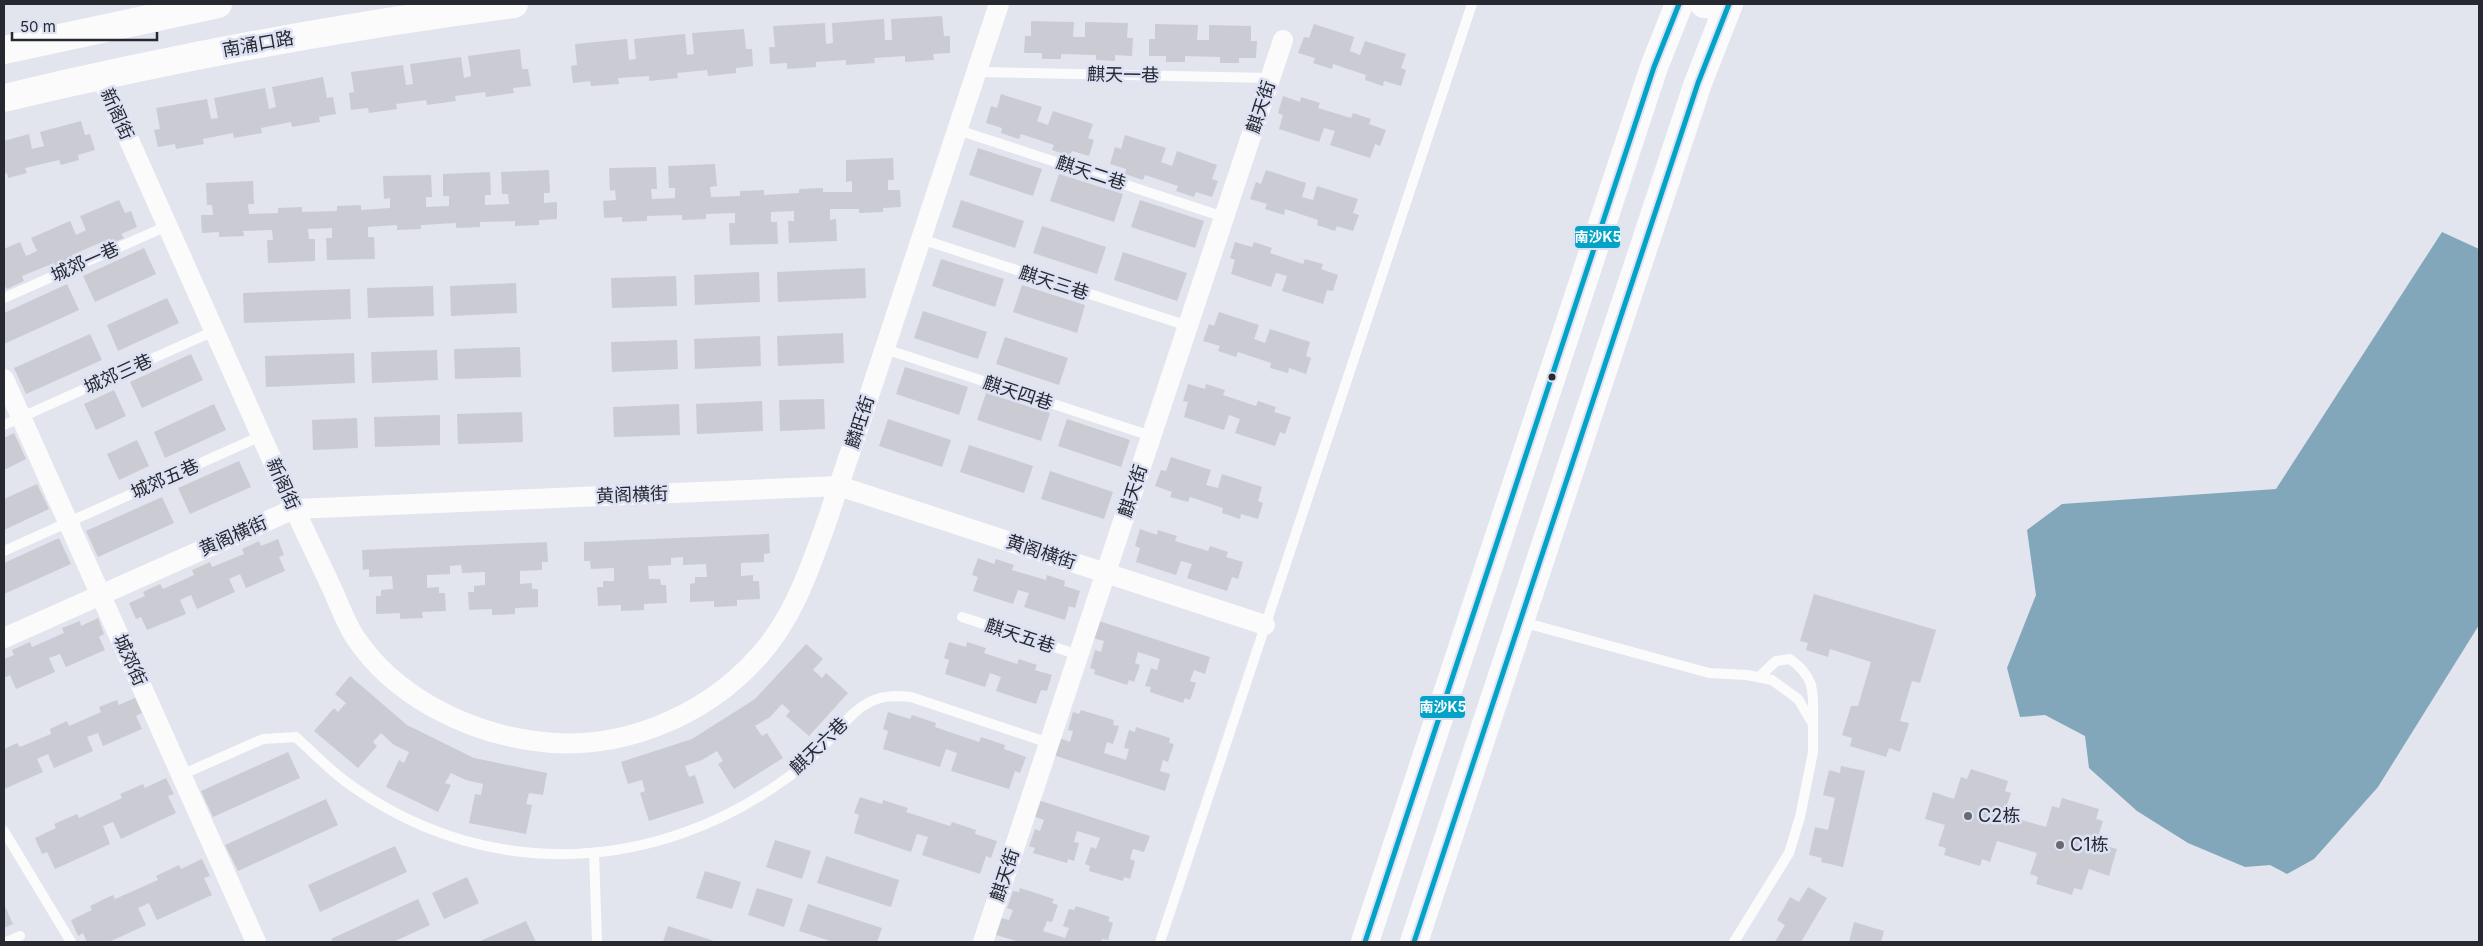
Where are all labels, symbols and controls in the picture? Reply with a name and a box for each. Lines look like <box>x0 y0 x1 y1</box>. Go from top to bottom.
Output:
scale bar <box>12 10 158 42</box>
text: 50 m <box>20 17 56 36</box>
street label: 南涌口路 <box>221 27 295 60</box>
street label: 麒天一巷 <box>1087 63 1159 86</box>
street label: 麒天街 <box>1242 78 1279 136</box>
street label: 新阁街 <box>97 85 138 143</box>
street label: 麒天二巷 <box>1054 151 1129 194</box>
line badge: 南沙K5 <box>1574 225 1621 249</box>
text: 南沙K5 <box>1574 228 1622 245</box>
street label: 城郊一巷 <box>48 237 122 286</box>
street label: 麒天三巷 <box>1017 261 1092 304</box>
street label: 城郊三巷 <box>81 349 155 398</box>
street label: 麒天四巷 <box>981 371 1056 414</box>
unlabelled marker <box>1547 372 1557 382</box>
street label: 麟旺街 <box>841 393 878 451</box>
street label: 城郊五巷 <box>128 454 202 503</box>
street label: 新阁街 <box>263 455 304 513</box>
street label: 麒天街 <box>1114 462 1151 520</box>
street label: 黄阁横街 <box>596 483 668 506</box>
street label: 黄阁横街 <box>196 511 270 560</box>
street label: 黄阁横街 <box>1004 530 1079 573</box>
street label: 麒天五巷 <box>983 614 1058 657</box>
street label: 城郊街 <box>110 631 151 689</box>
line badge: 南沙K5 <box>1419 695 1466 719</box>
text: 南沙K5 <box>1419 698 1467 715</box>
street label: 麒天六巷 <box>785 713 852 778</box>
place label: C2栋 <box>1978 805 2020 826</box>
marker: C2栋 <box>1962 810 1974 822</box>
place label: C1栋 <box>2070 834 2108 855</box>
marker: C1栋 <box>2054 839 2066 851</box>
street label: 麒天街 <box>986 846 1023 904</box>

